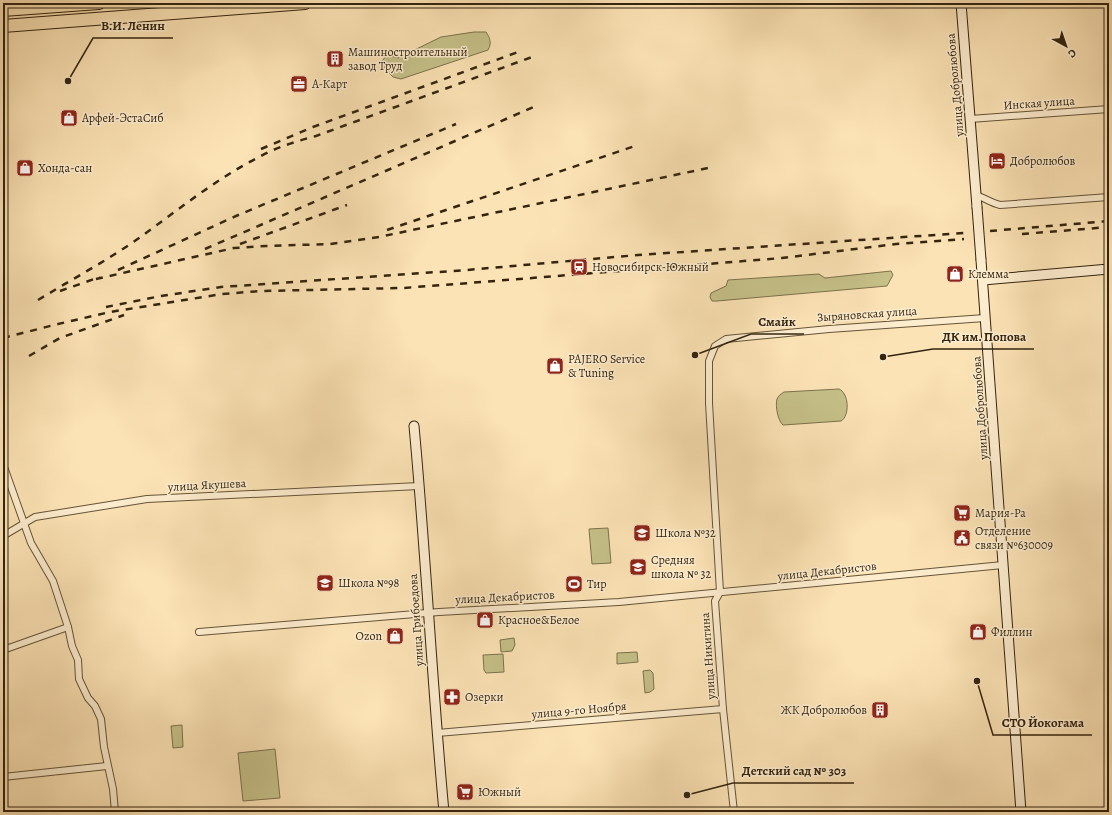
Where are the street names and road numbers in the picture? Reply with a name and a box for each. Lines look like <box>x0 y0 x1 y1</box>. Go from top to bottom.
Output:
street label: улица Добролюбова <box>942 32 968 138</box>
street label: Инская улица <box>1003 92 1076 113</box>
street label: Зыряновская улица <box>816 302 918 325</box>
street label: улица Добролюбова <box>968 355 992 461</box>
street label: улица Якушева <box>166 475 247 495</box>
street label: улица Декабристов <box>776 558 878 584</box>
street label: улица Грибоедова <box>405 573 427 668</box>
street label: улица Декабристов <box>454 586 555 608</box>
street label: улица Никитина <box>697 612 719 701</box>
street label: улица 9-го Ноября <box>530 698 627 722</box>

